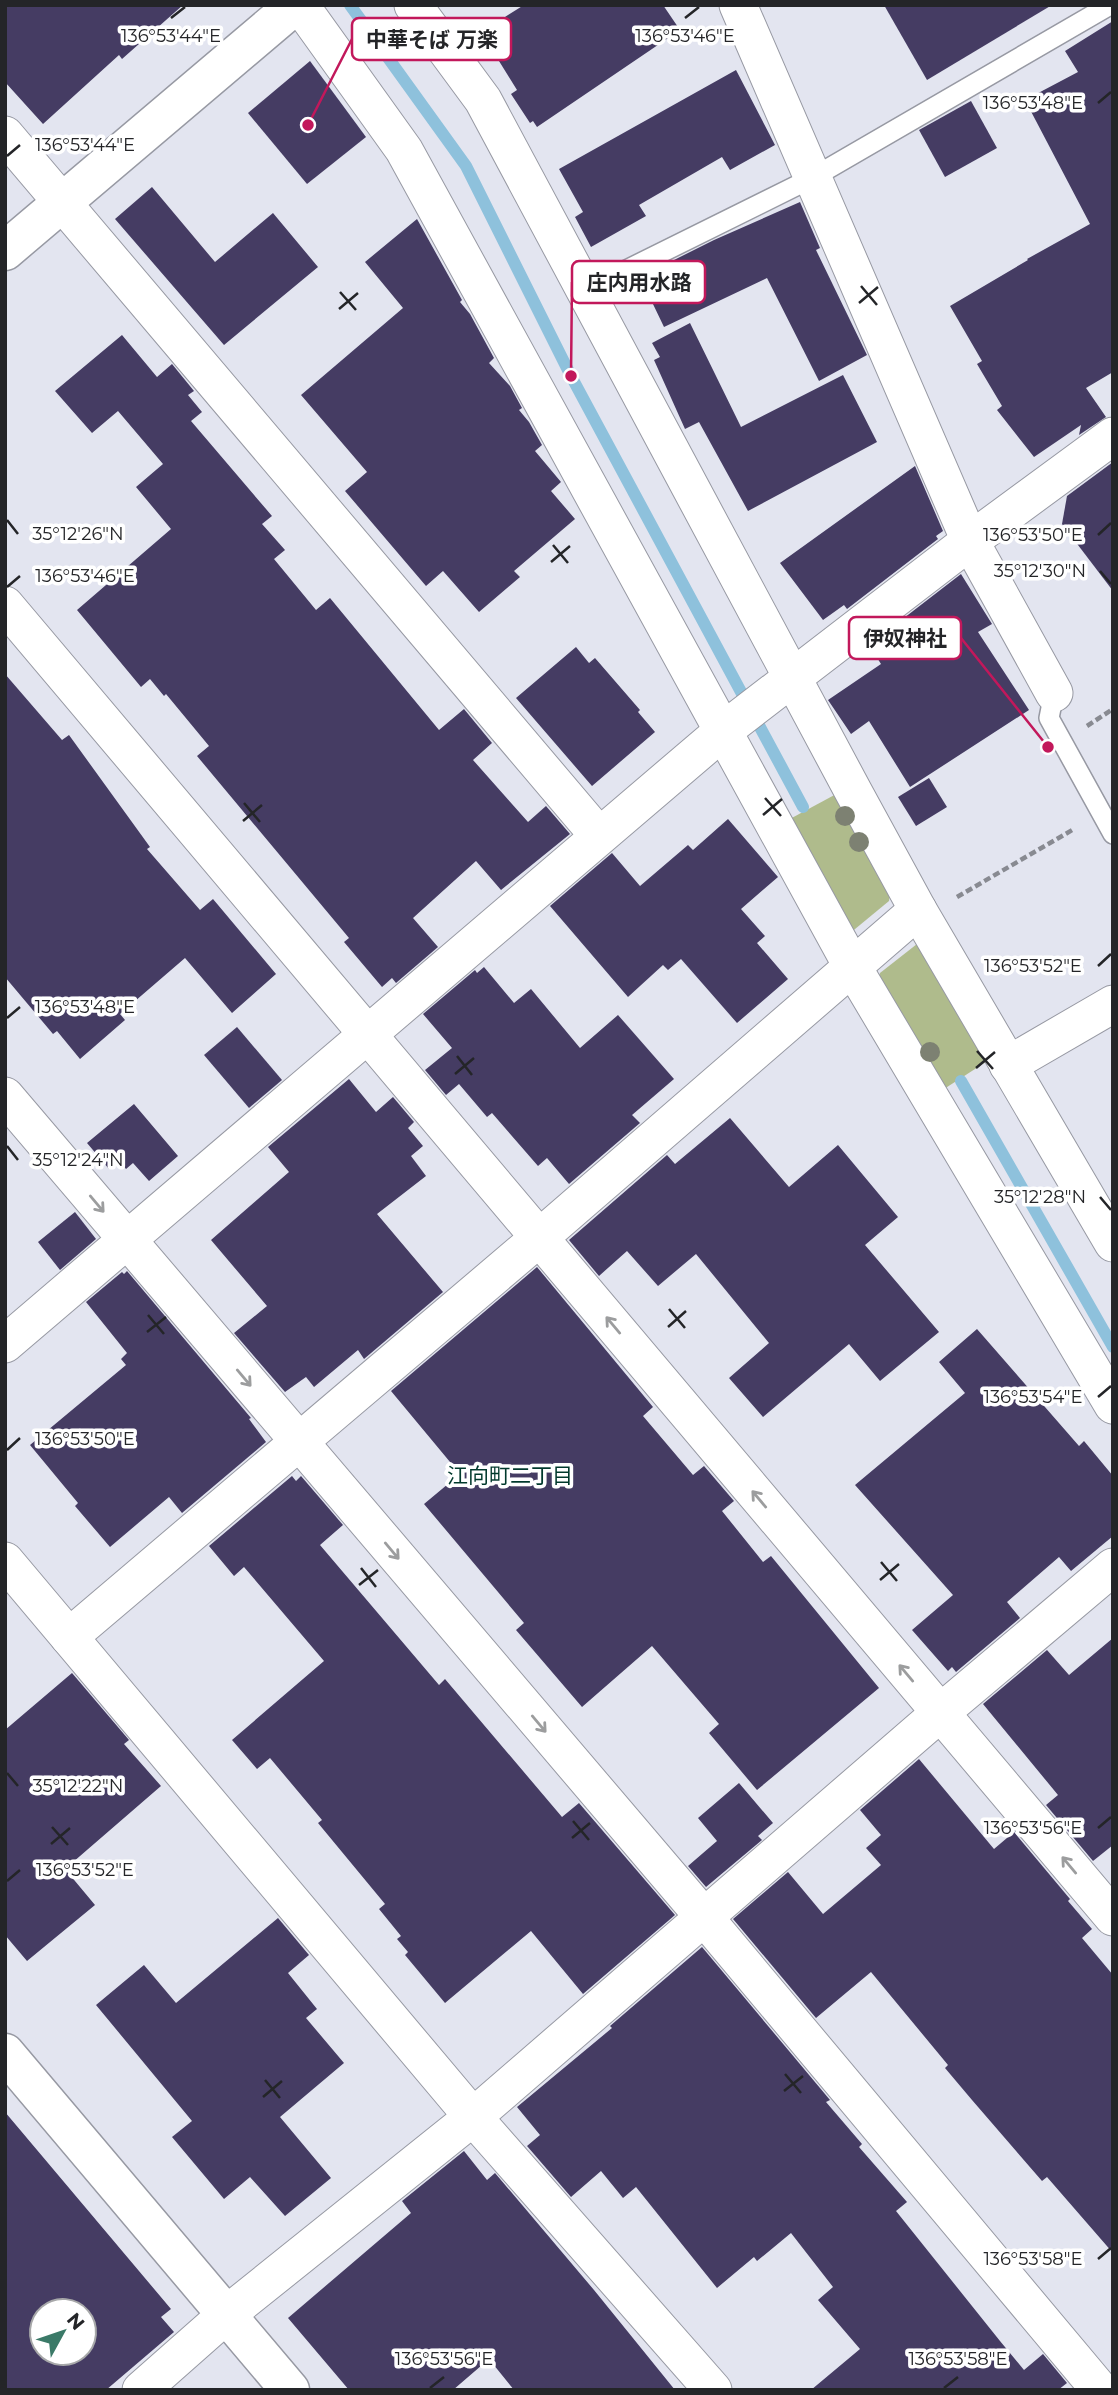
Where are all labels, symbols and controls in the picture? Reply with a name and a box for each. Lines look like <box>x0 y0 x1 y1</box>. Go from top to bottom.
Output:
callout: 中華そば 万楽 <box>352 18 511 60</box>
text: 136°53'44"E <box>121 25 221 47</box>
text: 136°53'46"E <box>635 25 735 47</box>
text: 中華そば 万楽 <box>366 27 498 52</box>
text: 136°53'48"E <box>983 92 1083 114</box>
text: 136°53'44"E <box>35 134 135 156</box>
callout: 庄内用水路 <box>572 261 705 303</box>
text: 庄内用水路 <box>587 270 692 295</box>
text: 35°12'26"N <box>32 523 124 545</box>
text: 136°53'50"E <box>983 524 1083 546</box>
text: 35°12'30"N <box>994 560 1086 582</box>
text: 136°53'46"E <box>35 565 135 587</box>
callout: 伊奴神社 <box>849 617 961 659</box>
text: 伊奴神社 <box>863 626 947 651</box>
text: 136°53'52"E <box>984 955 1082 977</box>
text: 136°53'48"E <box>35 996 135 1018</box>
text: 35°12'24"N <box>32 1149 124 1171</box>
text: 35°12'28"N <box>994 1186 1086 1208</box>
one-way arrow <box>89 1195 104 1213</box>
one-way arrow <box>605 1316 621 1334</box>
one-way arrow <box>236 1368 252 1386</box>
text: 136°53'54"E <box>983 1386 1083 1408</box>
text: 136°53'50"E <box>35 1428 135 1450</box>
district label: 江向町二丁目 <box>447 1463 573 1488</box>
one-way arrow <box>752 1490 768 1508</box>
one-way arrow <box>384 1542 400 1560</box>
one-way arrow <box>898 1664 914 1682</box>
one-way arrow <box>531 1715 547 1733</box>
text: 35°12'22"N <box>33 1775 123 1797</box>
text: 136°53'56"E <box>984 1817 1082 1839</box>
one-way arrow <box>1061 1857 1077 1875</box>
text: 136°53'52"E <box>36 1859 134 1881</box>
text: 136°53'58"E <box>983 2248 1083 2270</box>
north arrow <box>28 2297 98 2367</box>
text: N <box>62 2308 89 2335</box>
text: 136°53'56"E <box>395 2348 493 2370</box>
text: 136°53'58"E <box>908 2348 1008 2370</box>

